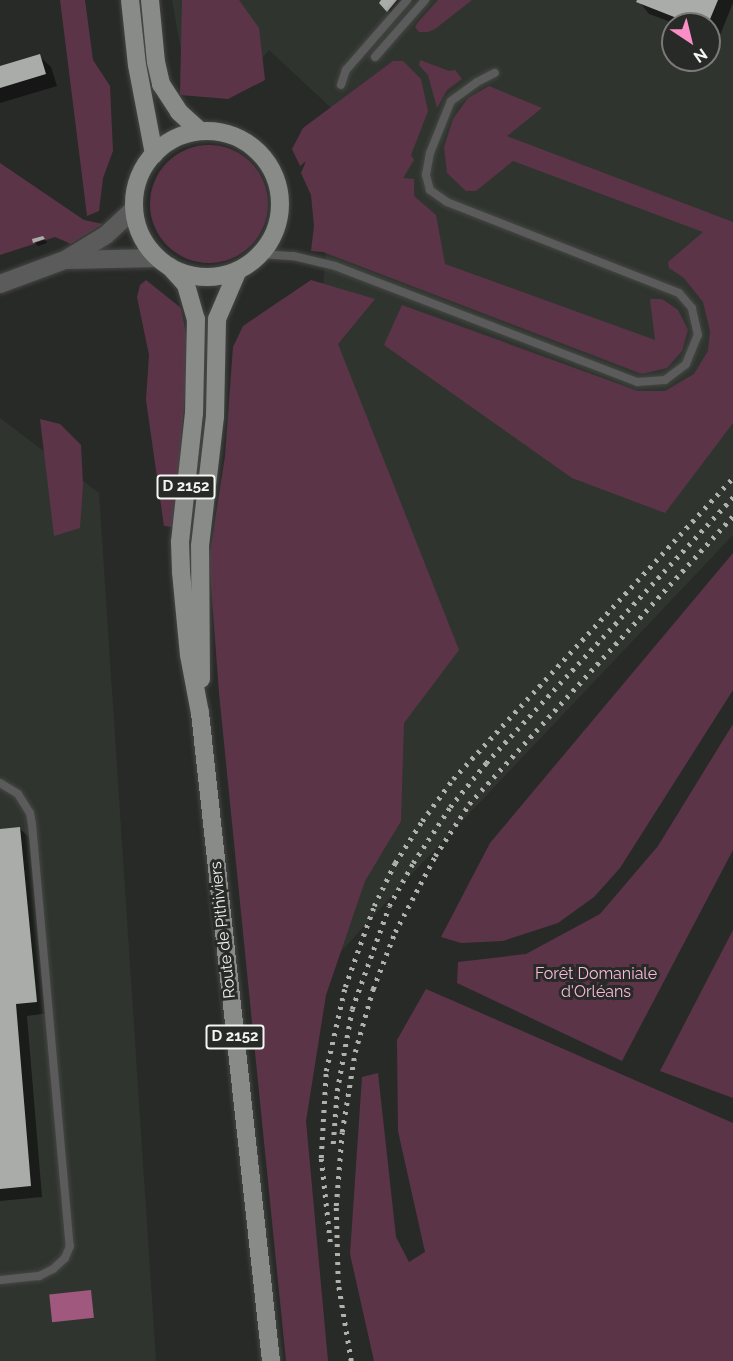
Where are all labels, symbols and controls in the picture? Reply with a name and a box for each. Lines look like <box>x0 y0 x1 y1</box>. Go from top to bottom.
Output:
north arrow <box>661 12 721 72</box>
text: N <box>690 44 711 67</box>
road number: D 2152 <box>156 475 216 499</box>
street label: Route de Pithiviers <box>206 861 240 999</box>
park label: Forêt Domaniale d'Orléans <box>535 964 657 1002</box>
road number: D 2152 <box>205 1025 265 1049</box>

